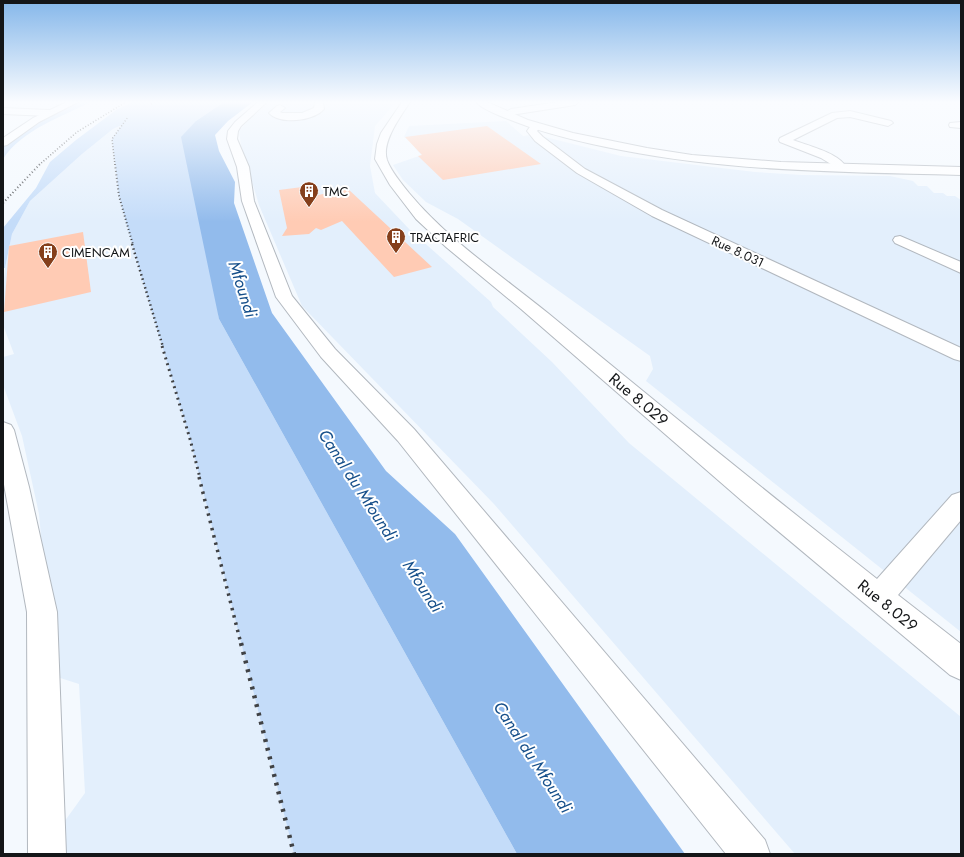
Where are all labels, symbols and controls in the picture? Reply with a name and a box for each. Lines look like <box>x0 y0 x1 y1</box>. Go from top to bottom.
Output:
building icon: TMC <box>298 180 320 208</box>
place label: TMC <box>323 182 348 201</box>
building icon: TRACTAFRIC <box>385 226 407 254</box>
place label: TRACTAFRIC <box>410 228 479 247</box>
street label: Rue 8.031 <box>708 231 767 272</box>
building icon: CIMENCAM <box>37 241 59 269</box>
place label: CIMENCAM <box>62 243 130 262</box>
water label: Mfoundi <box>223 258 264 321</box>
street label: Rue 8.029 <box>604 368 674 431</box>
water label: Canal du Mfoundi <box>313 424 404 546</box>
water label: Mfoundi <box>397 555 449 617</box>
street label: Rue 8.029 <box>853 574 923 637</box>
water label: Canal du Mfoundi <box>488 696 579 818</box>

